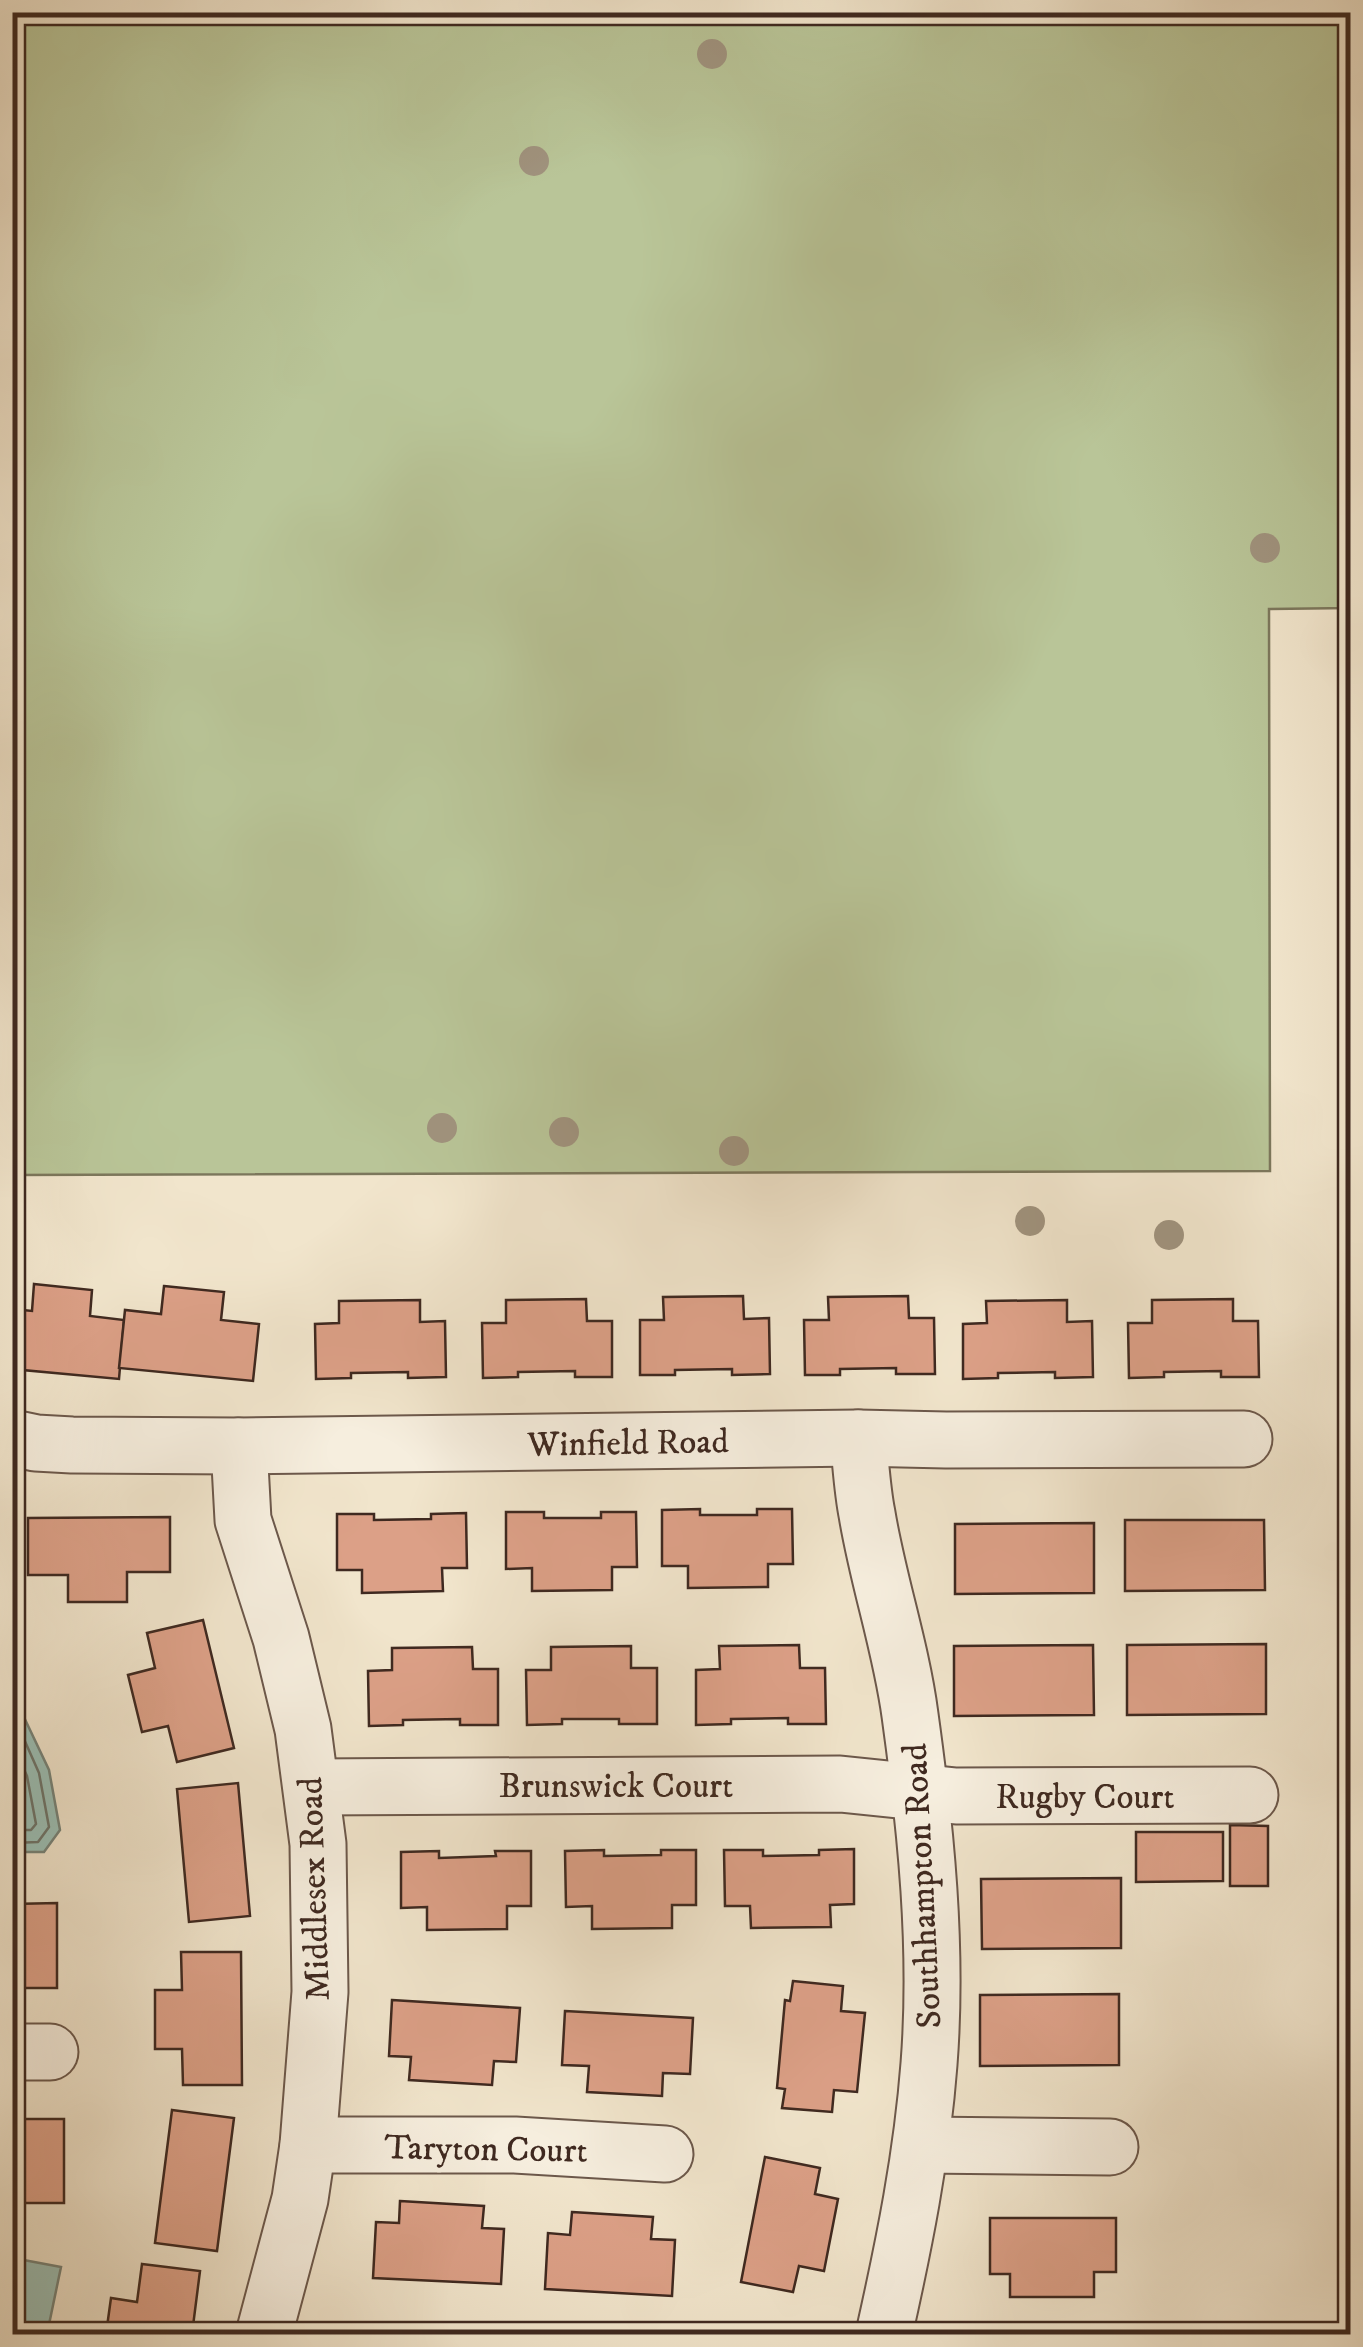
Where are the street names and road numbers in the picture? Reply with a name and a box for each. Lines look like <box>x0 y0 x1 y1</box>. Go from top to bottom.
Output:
street label: Winfield Road <box>526 1420 730 1468</box>
street label: Southhampton Road <box>894 1742 952 2030</box>
street label: Brunswick Court <box>499 1765 733 1809</box>
street label: Middlesex Road <box>289 1776 341 2002</box>
street label: Rugby Court <box>995 1776 1175 1820</box>
street label: Taryton Court <box>384 2126 588 2174</box>

